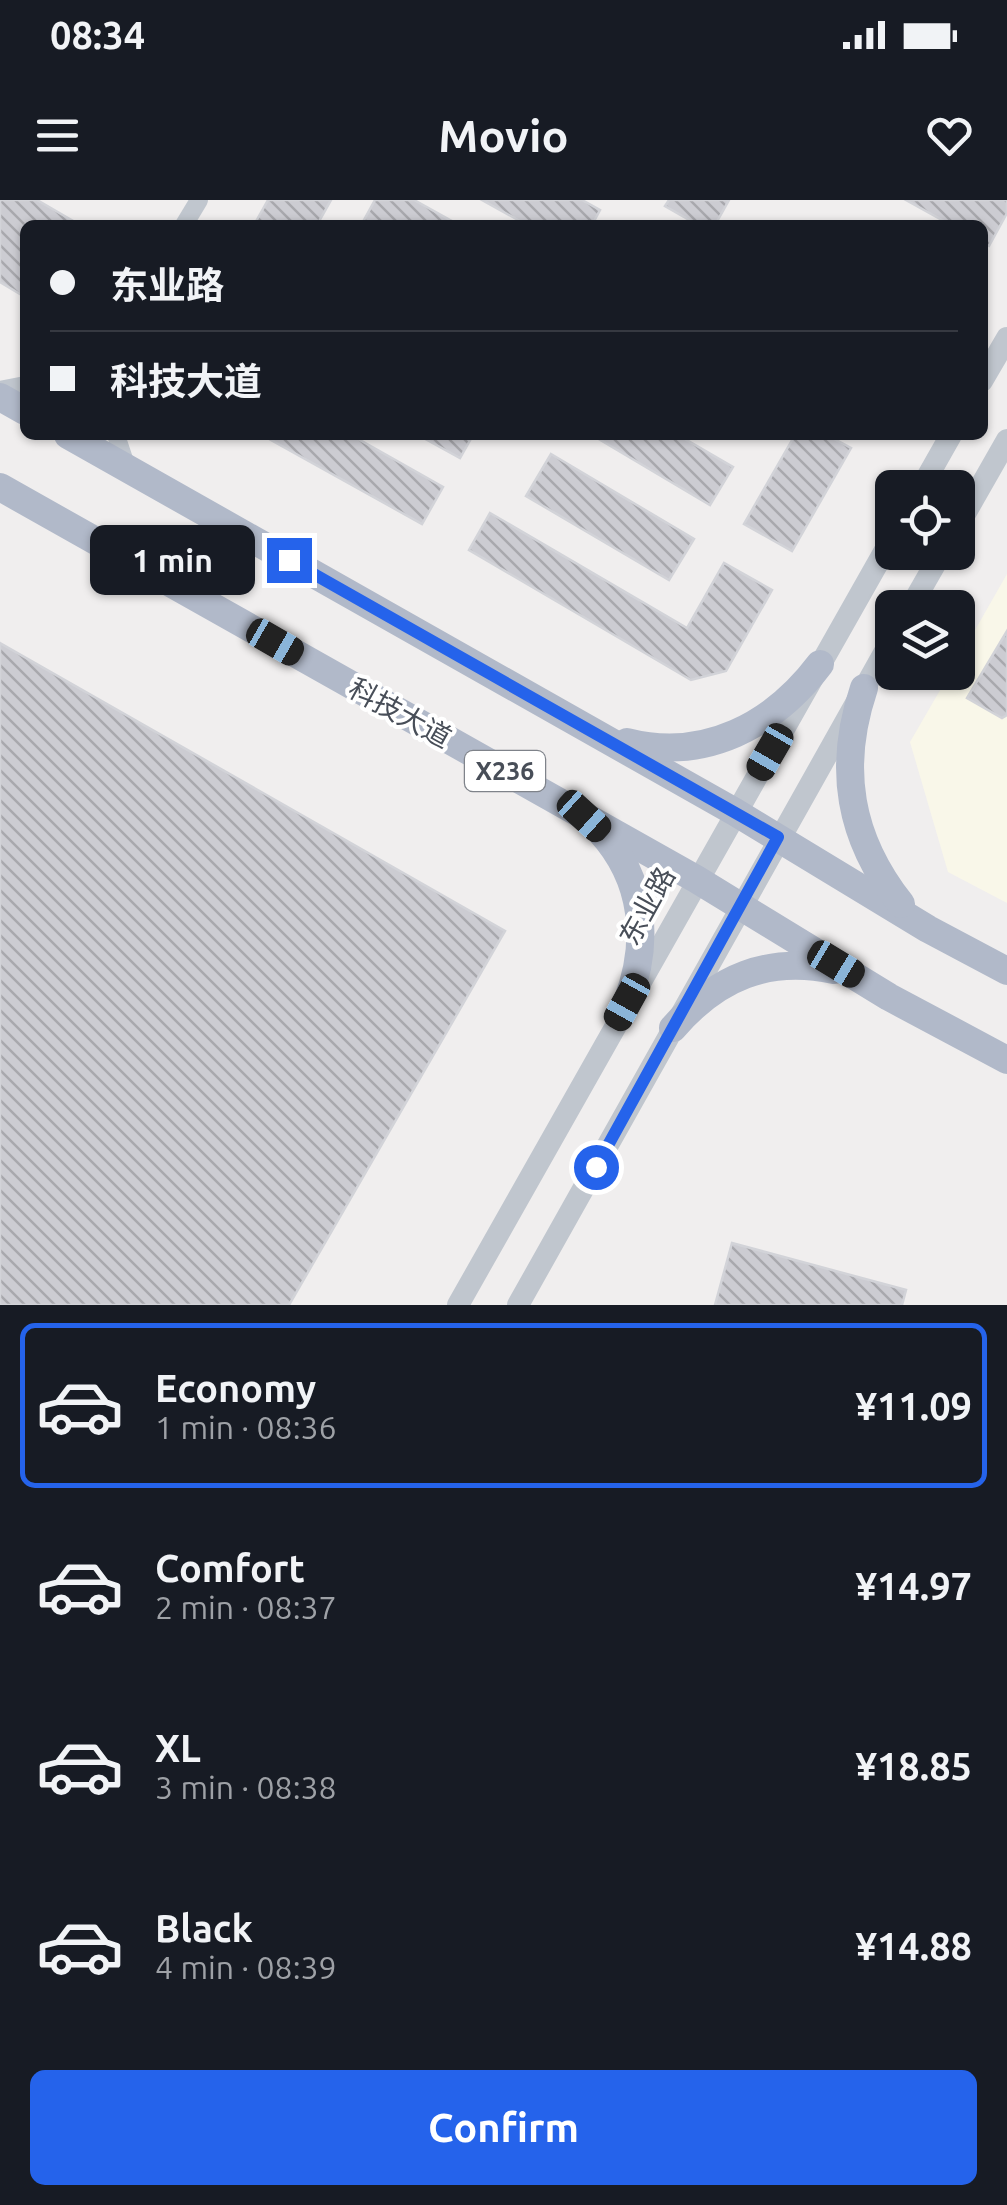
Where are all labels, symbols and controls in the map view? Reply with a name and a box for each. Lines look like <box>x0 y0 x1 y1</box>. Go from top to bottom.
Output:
text: 08:34 <box>50 14 145 56</box>
icon: menu <box>30 108 85 163</box>
icon: heart <box>922 108 977 163</box>
text: Movio <box>438 110 569 161</box>
text: 东业路 <box>110 264 224 306</box>
text: 科技大道 <box>110 360 262 402</box>
map controls <box>875 470 975 690</box>
button: locate <box>875 470 975 570</box>
callout: 1 min <box>89 525 254 595</box>
route end <box>267 538 312 583</box>
text: 1 min <box>132 542 213 578</box>
button: layers <box>875 590 975 690</box>
car <box>242 614 308 670</box>
street label: 科技大道 <box>344 672 457 753</box>
car <box>742 719 798 785</box>
road number: X236 <box>465 751 545 791</box>
car <box>552 785 616 847</box>
street label: 东业路 <box>613 862 680 950</box>
car <box>803 936 869 992</box>
car <box>599 968 655 1036</box>
route start <box>574 1145 619 1190</box>
icon: car <box>35 1361 125 1451</box>
text: Economy <box>155 1367 316 1409</box>
text: ¥11.09 <box>855 1385 972 1427</box>
text: 1 min · 08:36 <box>155 1409 337 1445</box>
icon: car <box>35 1541 125 1631</box>
text: Comfort <box>155 1547 305 1589</box>
text: ¥14.97 <box>855 1565 972 1607</box>
text: 2 min · 08:37 <box>155 1589 337 1625</box>
icon: car <box>35 1721 125 1811</box>
text: XL <box>155 1727 201 1769</box>
text: ¥18.85 <box>855 1745 972 1787</box>
text: 3 min · 08:38 <box>155 1769 337 1805</box>
icon: car <box>35 1901 125 1991</box>
text: Black <box>155 1907 253 1949</box>
text: ¥14.88 <box>855 1925 972 1967</box>
text: 4 min · 08:39 <box>155 1949 337 1985</box>
button: Confirm <box>30 2070 977 2185</box>

